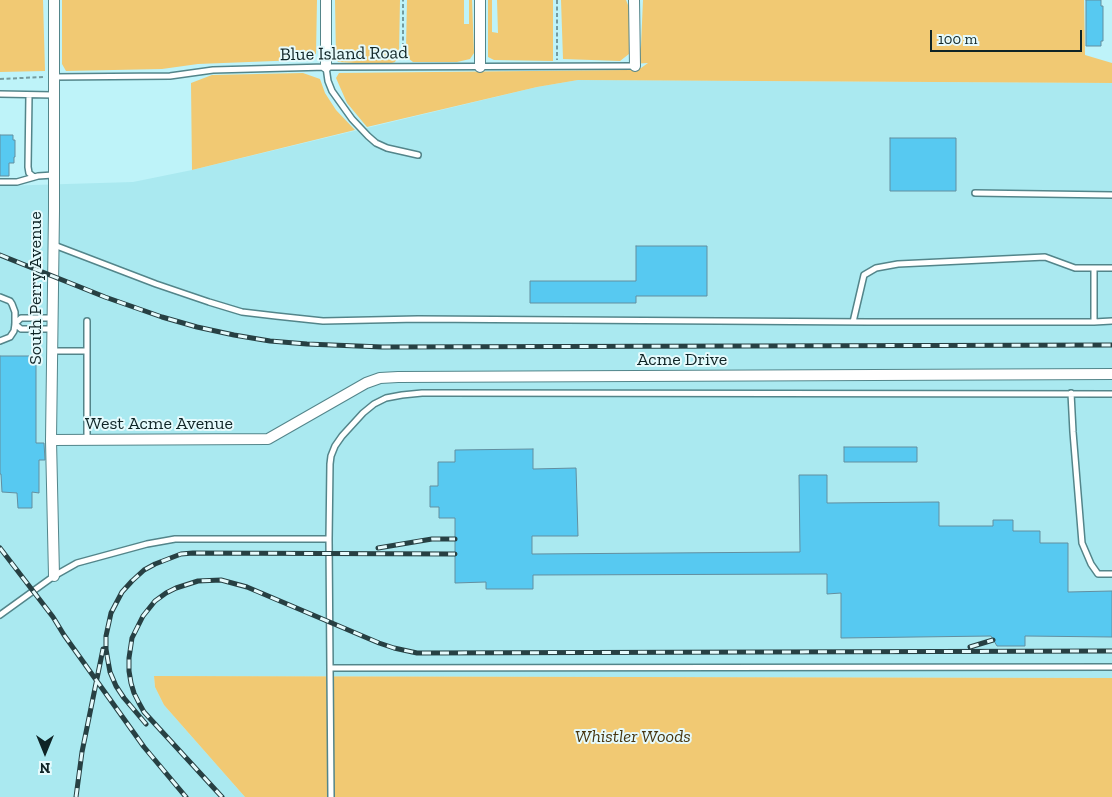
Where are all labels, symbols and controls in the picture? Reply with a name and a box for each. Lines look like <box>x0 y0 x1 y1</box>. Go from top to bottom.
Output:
scale bar <box>932 20 1084 52</box>
text: 100 m <box>938 30 977 48</box>
street label: Blue Island Road <box>280 42 408 66</box>
street label: South Perry Avenue <box>25 211 47 365</box>
street label: Acme Drive <box>637 349 727 371</box>
street label: West Acme Avenue <box>85 413 233 435</box>
park label: Whistler Woods <box>575 726 691 748</box>
north arrow <box>20 727 70 777</box>
text: N <box>40 759 50 776</box>

